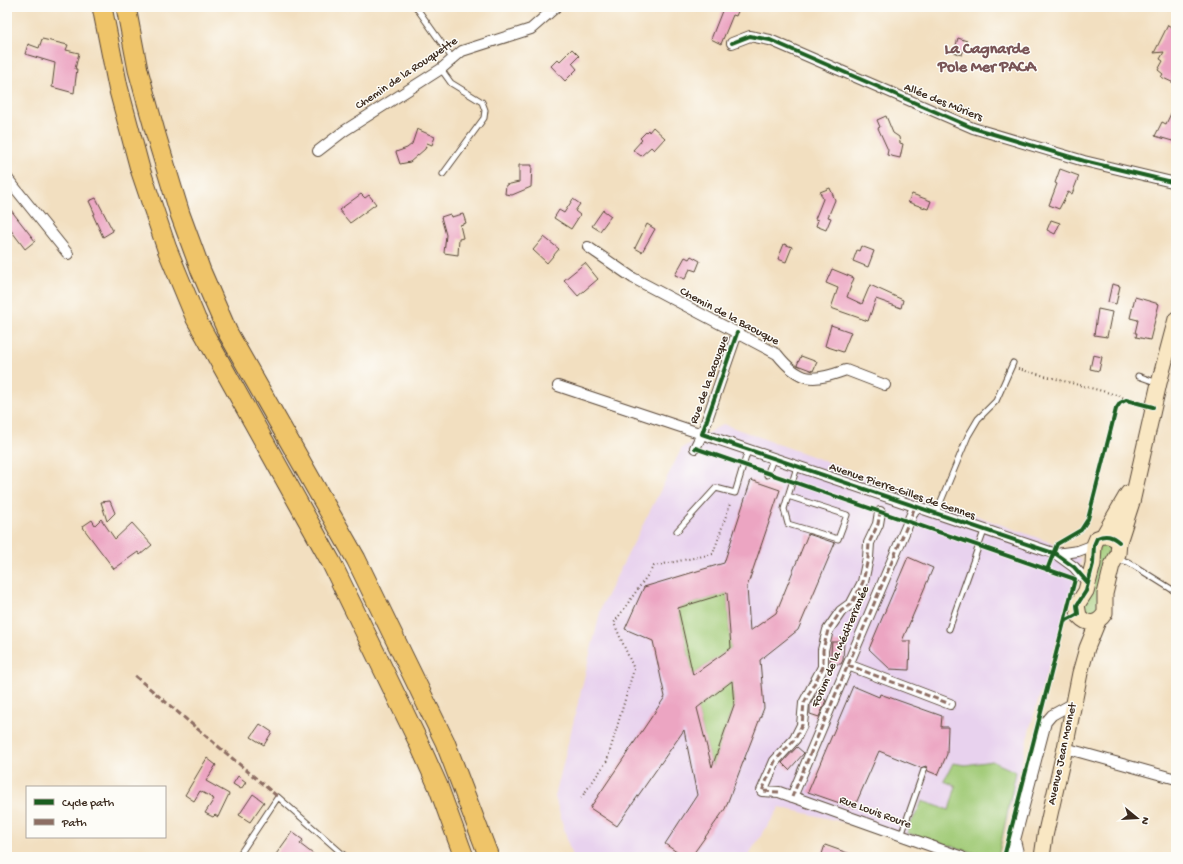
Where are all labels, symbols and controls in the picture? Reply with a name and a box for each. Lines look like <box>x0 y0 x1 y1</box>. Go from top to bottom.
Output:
street label: Chemin de la Rouquette <box>353 34 461 113</box>
district label: La Cagnarde Pole Mer PACA <box>937 41 1038 78</box>
street label: Allée des Mûriers <box>902 81 985 125</box>
street label: Chemin de la Baouque <box>677 285 782 350</box>
street label: Rue de la Baouque <box>688 333 733 426</box>
street label: Avenue Pierre-Gilles de Gennes <box>827 460 977 524</box>
street label: Forum de la Méditerranée <box>809 584 873 711</box>
street label: Avenue Jean Monnet <box>1045 701 1081 806</box>
legend <box>26 786 166 838</box>
street label: Rue Louis Roure <box>837 793 914 833</box>
text: Cycle path <box>62 797 115 811</box>
north arrow <box>1117 798 1157 838</box>
text: N <box>1138 815 1151 826</box>
text: Path <box>61 817 87 831</box>

